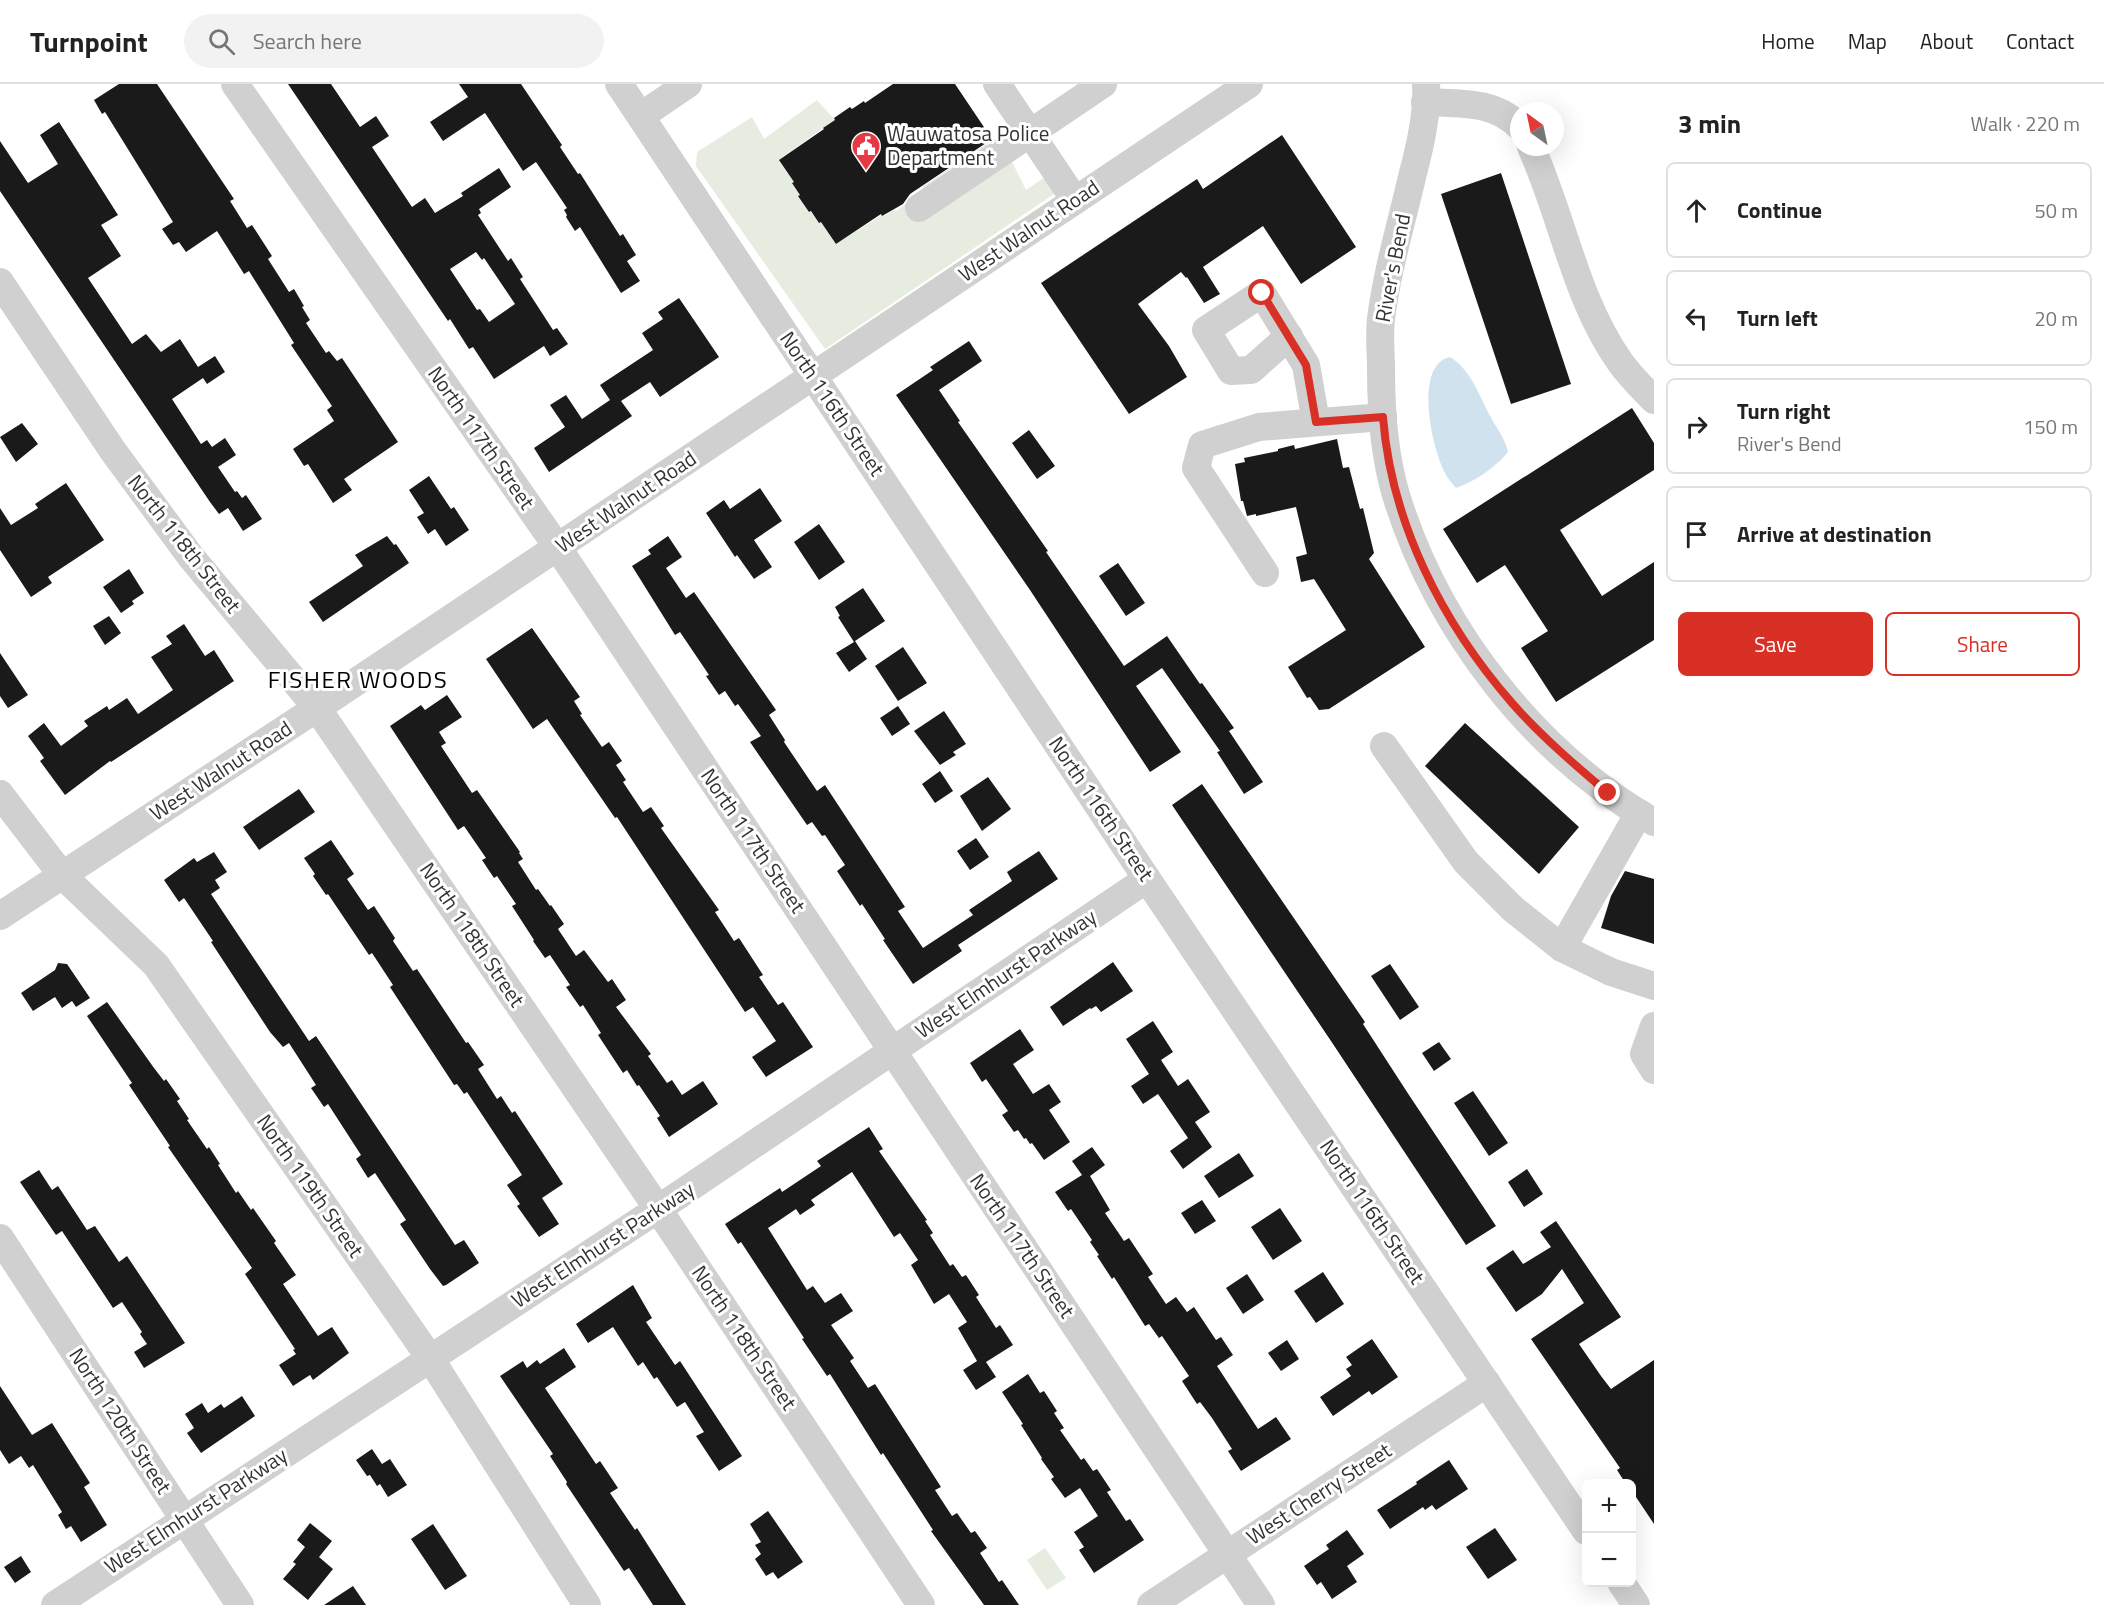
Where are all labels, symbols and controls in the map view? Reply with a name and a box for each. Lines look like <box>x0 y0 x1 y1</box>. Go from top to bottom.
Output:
search box <box>184 14 604 68</box>
text: Turnpoint <box>30 20 148 63</box>
text: Search here <box>253 24 362 58</box>
icon: search <box>205 25 238 58</box>
text: Home <box>1761 25 1815 57</box>
text: Map <box>1848 25 1887 57</box>
text: About <box>1920 25 1973 57</box>
text: Contact <box>2006 25 2074 57</box>
north arrow <box>1510 102 1564 156</box>
text: 3 min <box>1678 104 1741 143</box>
text: Walk · 220 m <box>1971 108 2080 139</box>
place label: Wauwatosa Police Department <box>887 117 1049 173</box>
public building icon: Wauwatosa Police Department <box>850 130 882 172</box>
street label: West Walnut Road <box>951 171 1105 289</box>
text: Continue <box>1737 193 1822 227</box>
icon: ahead <box>1680 194 1713 227</box>
text: 50 m <box>2034 195 2078 226</box>
street label: River's Bend <box>1366 211 1418 325</box>
route start <box>1248 279 1274 305</box>
text: Turn left <box>1737 301 1818 335</box>
icon: left <box>1680 302 1713 335</box>
text: 20 m <box>2034 303 2078 334</box>
street label: North 116th Street <box>772 325 894 483</box>
street label: North 117th Street <box>420 359 544 516</box>
text: Turn right <box>1737 394 1831 428</box>
icon: right <box>1680 410 1713 443</box>
text: 150 m <box>2023 411 2078 442</box>
text: River's Bend <box>1737 428 1842 459</box>
street label: West Walnut Road <box>548 442 702 560</box>
street label: North 118th Street <box>120 467 250 620</box>
text: Arrive at destination <box>1737 517 1932 551</box>
icon: arrive <box>1680 518 1713 551</box>
button: Save <box>1678 612 1873 676</box>
button: Share <box>1885 612 2080 676</box>
district label: FISHER WOODS <box>268 661 448 697</box>
street label: West Walnut Road <box>143 712 298 828</box>
street label: North 116th Street <box>1041 730 1163 888</box>
street label: North 117th Street <box>693 762 815 920</box>
route end <box>1594 779 1620 805</box>
street label: North 118th Street <box>412 856 534 1014</box>
street label: West Elmhurst Parkway <box>908 900 1103 1046</box>
street label: North 119th Street <box>249 1107 373 1264</box>
street label: North 116th Street <box>1312 1133 1434 1291</box>
street label: North 117th Street <box>962 1167 1084 1325</box>
street label: West Elmhurst Parkway <box>505 1173 700 1315</box>
street label: North 118th Street <box>684 1259 806 1417</box>
street label: North 120th Street <box>62 1341 180 1500</box>
street label: West Cherry Street <box>1240 1434 1398 1552</box>
street label: West Elmhurst Parkway <box>98 1439 293 1581</box>
map controls <box>1582 1479 1636 1587</box>
button: + <box>1582 1479 1636 1533</box>
button: − <box>1582 1533 1636 1587</box>

